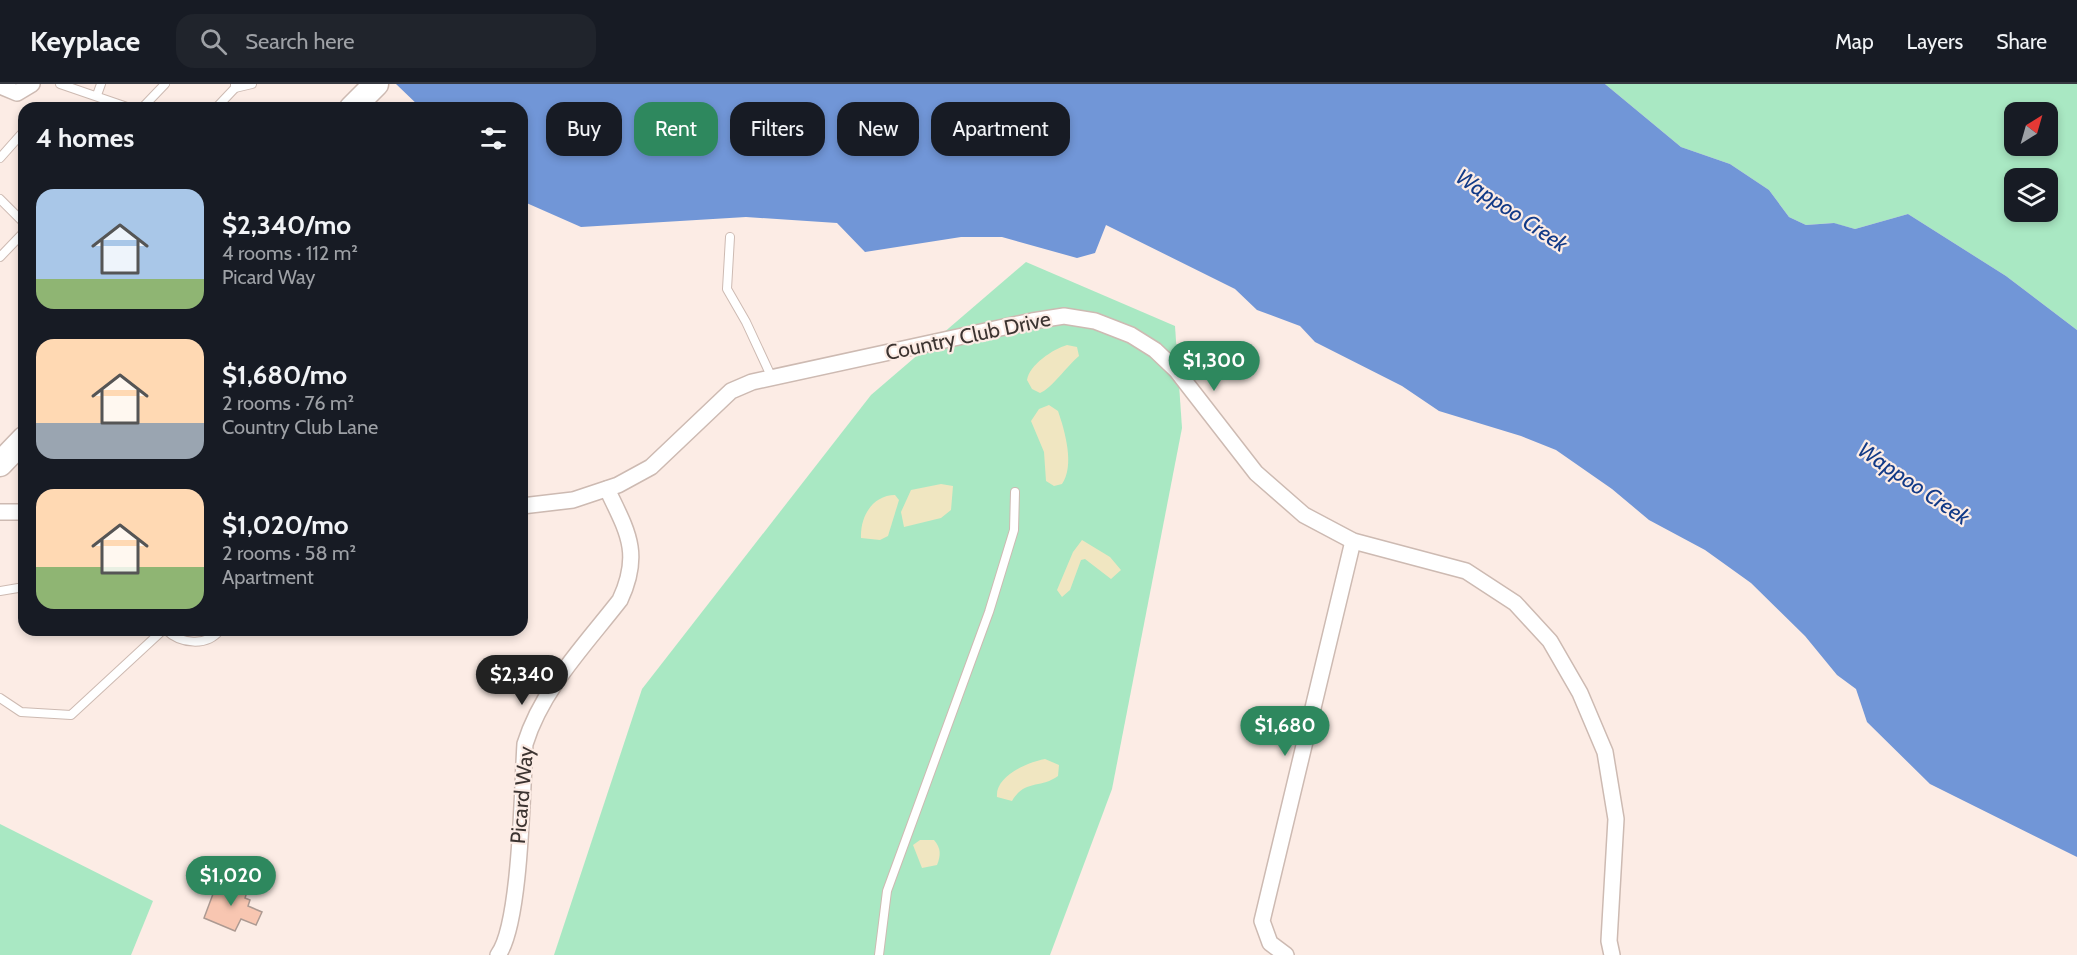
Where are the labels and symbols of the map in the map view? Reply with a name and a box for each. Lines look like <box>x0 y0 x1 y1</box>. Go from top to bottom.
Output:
north arrow <box>2004 102 2058 156</box>
water label: Wappoo Creek <box>1451 163 1573 258</box>
street label: Country Club Drive <box>883 306 1053 365</box>
pin: $1,300 <box>1165 341 1263 392</box>
water label: Wappoo Creek <box>1853 436 1975 531</box>
pin: $2,340 <box>473 655 571 706</box>
pin: $1,680 <box>1236 706 1334 757</box>
street label: Picard Way <box>505 745 538 845</box>
pin: $1,020 <box>182 856 280 907</box>

